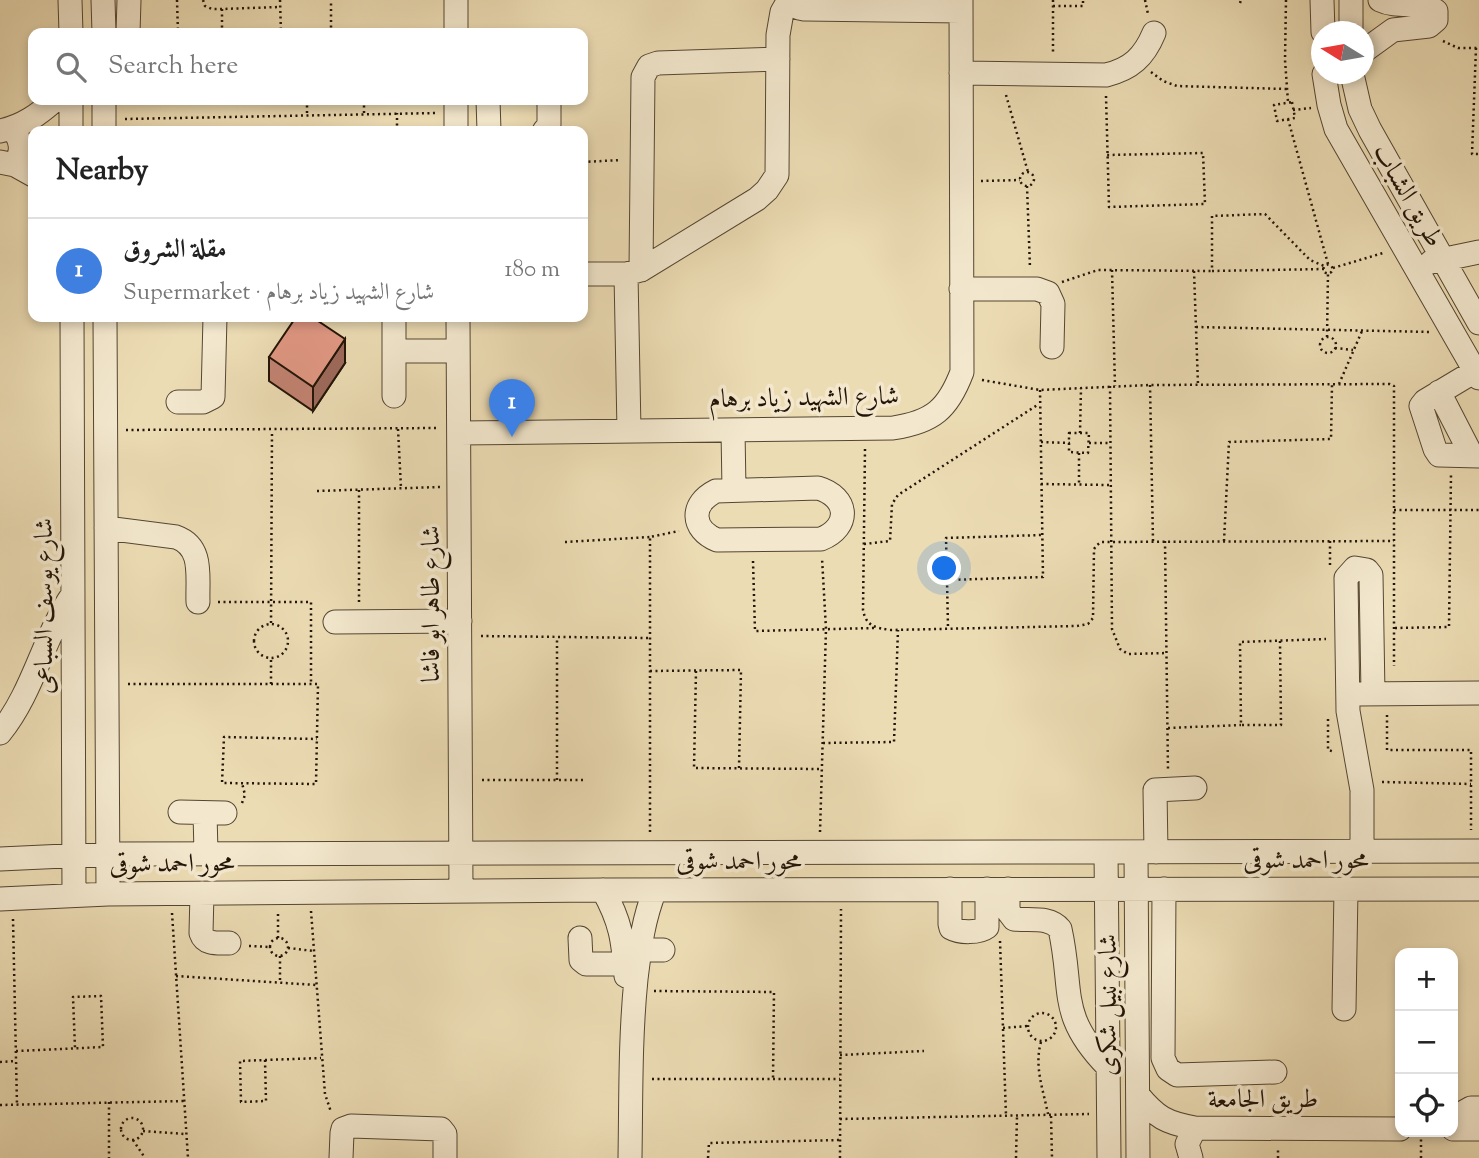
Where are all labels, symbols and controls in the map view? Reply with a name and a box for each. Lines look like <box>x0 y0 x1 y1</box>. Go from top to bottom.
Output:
north arrow <box>1311 21 1374 84</box>
search box <box>28 28 588 105</box>
icon: search <box>52 48 90 86</box>
text: Search here <box>108 48 238 85</box>
street label: طريق الشباب <box>1362 137 1452 255</box>
text: Nearby <box>56 150 148 193</box>
text: مقلة الشروق <box>123 232 227 269</box>
text: 1 <box>75 254 83 287</box>
text: 180 m <box>505 254 560 287</box>
text: Supermarket · شارع الشهيد زياد برهام <box>123 277 434 310</box>
pin: 1 <box>489 379 535 437</box>
street label: شارع الشهيد زياد برهام <box>709 379 900 421</box>
street label: شارع يوسف السباعى <box>27 518 65 694</box>
street label: شارع طاهر ابو فاشا <box>414 525 452 683</box>
your location <box>927 551 961 585</box>
street label: محور احمد شوقى <box>1243 843 1369 880</box>
street label: محور احمد شوقى <box>676 844 802 881</box>
street label: محور احمد شوقى <box>109 845 235 885</box>
street label: شارع نبيل شكرى <box>1091 934 1129 1076</box>
map controls <box>1395 948 1458 1137</box>
button: + <box>1395 948 1458 1011</box>
button: − <box>1395 1011 1458 1074</box>
button: locate <box>1395 1074 1458 1137</box>
street label: طريق الجامعة <box>1208 1082 1318 1119</box>

